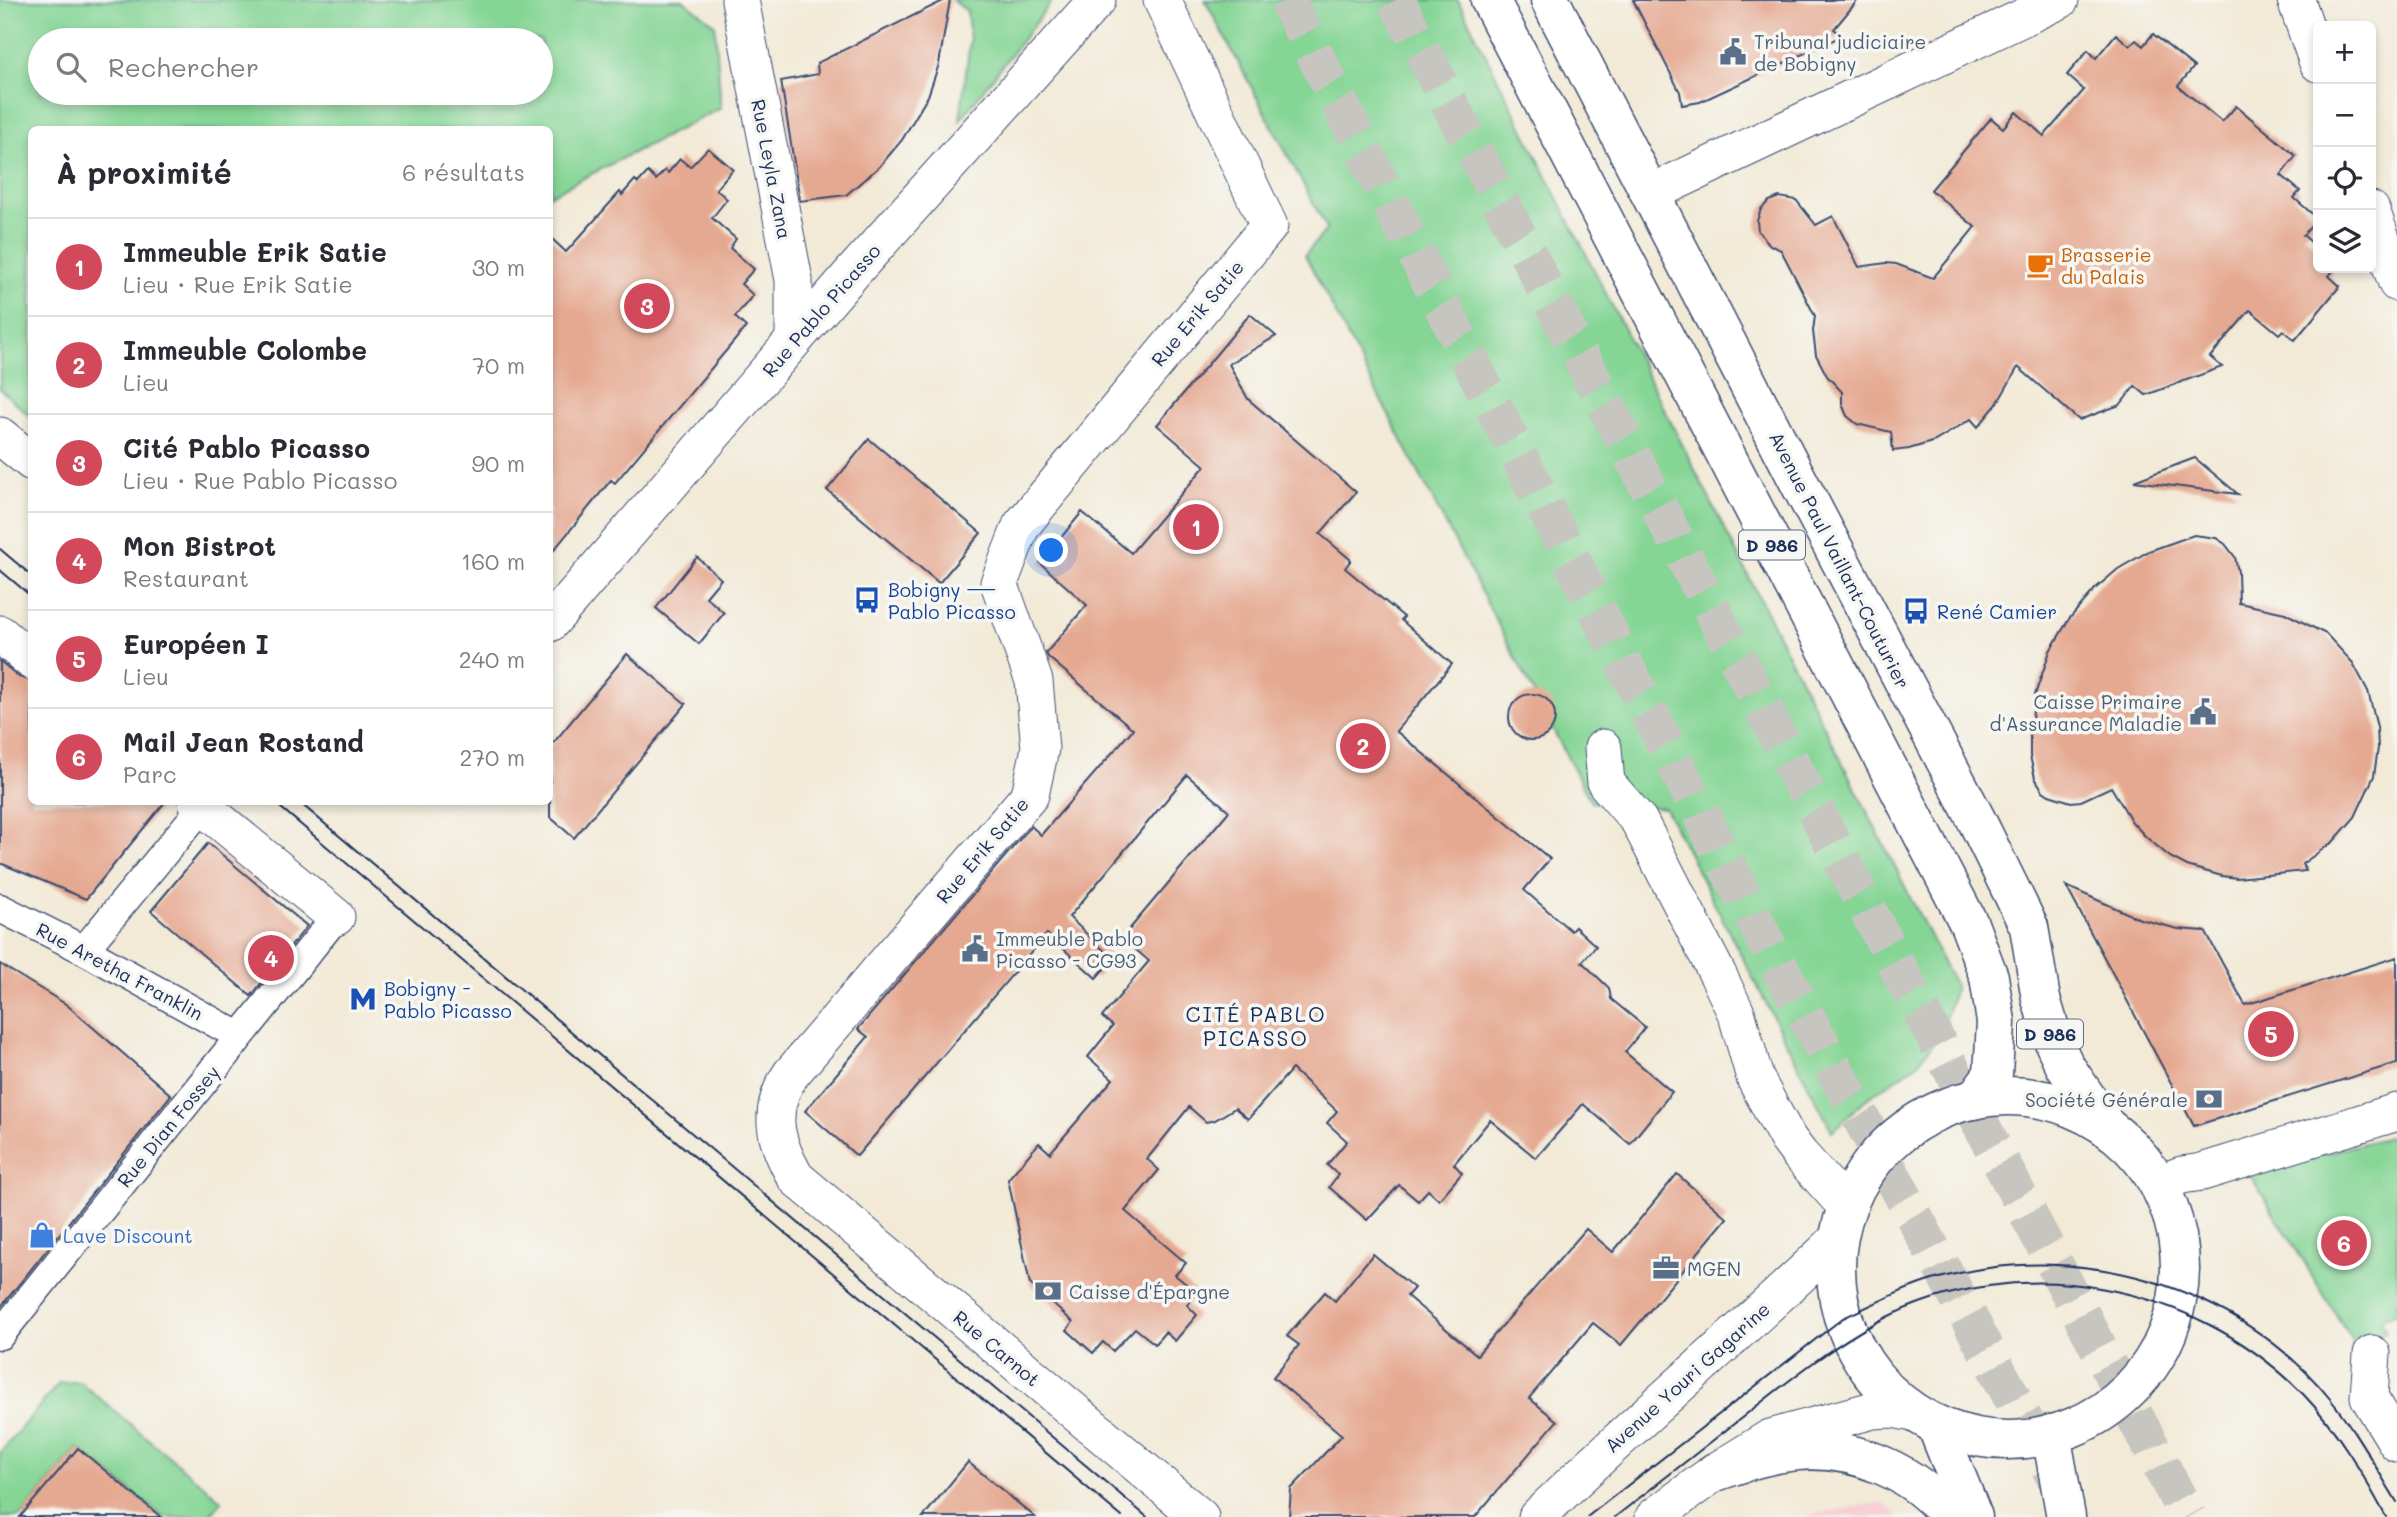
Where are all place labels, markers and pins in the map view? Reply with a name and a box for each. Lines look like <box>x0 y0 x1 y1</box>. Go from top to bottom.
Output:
place label: Tribunal judiciaire de Bobigny <box>1754 29 1926 76</box>
public building icon: Tribunal judiciaire de Bobigny <box>1718 37 1748 67</box>
place label: Brasserie du Palais <box>2061 242 2152 289</box>
cafe icon: Brasserie du Palais <box>2025 250 2055 280</box>
pin: 3 <box>624 280 670 332</box>
pin: 1 <box>1173 501 1219 553</box>
place label: Bobigny — Pablo Picasso <box>888 577 1016 624</box>
bus stop icon: Bobigny — Pablo Picasso <box>852 585 882 615</box>
bus stop icon: René Camier <box>1901 596 1931 626</box>
place label: René Camier <box>1937 599 2057 624</box>
place label: Caisse Primaire d'Assurance Maladie <box>1990 689 2182 736</box>
public building icon: Caisse Primaire d'Assurance Maladie <box>2188 697 2218 727</box>
pin: 2 <box>1340 720 1386 772</box>
place label: Immeuble Pablo Picasso - CG93 <box>996 926 1143 973</box>
pin: 4 <box>248 932 294 984</box>
public building icon: Immeuble Pablo Picasso - CG93 <box>960 934 990 964</box>
place label: Bobigny - Pablo Picasso <box>384 976 512 1023</box>
metro station icon: Bobigny - Pablo Picasso <box>348 984 378 1014</box>
pin: 5 <box>2248 1008 2294 1060</box>
bank icon: Société Générale <box>2194 1084 2224 1114</box>
place label: Société Générale <box>2025 1087 2188 1112</box>
pin: 6 <box>2321 1217 2367 1269</box>
shop icon: Lave Discount <box>27 1220 57 1250</box>
place label: Lave Discount <box>63 1223 193 1248</box>
office icon: MGEN <box>1651 1253 1681 1283</box>
place label: MGEN <box>1687 1256 1741 1281</box>
bank icon: Caisse d'Épargne <box>1033 1276 1063 1306</box>
place label: Caisse d'Épargne <box>1069 1279 1230 1304</box>

